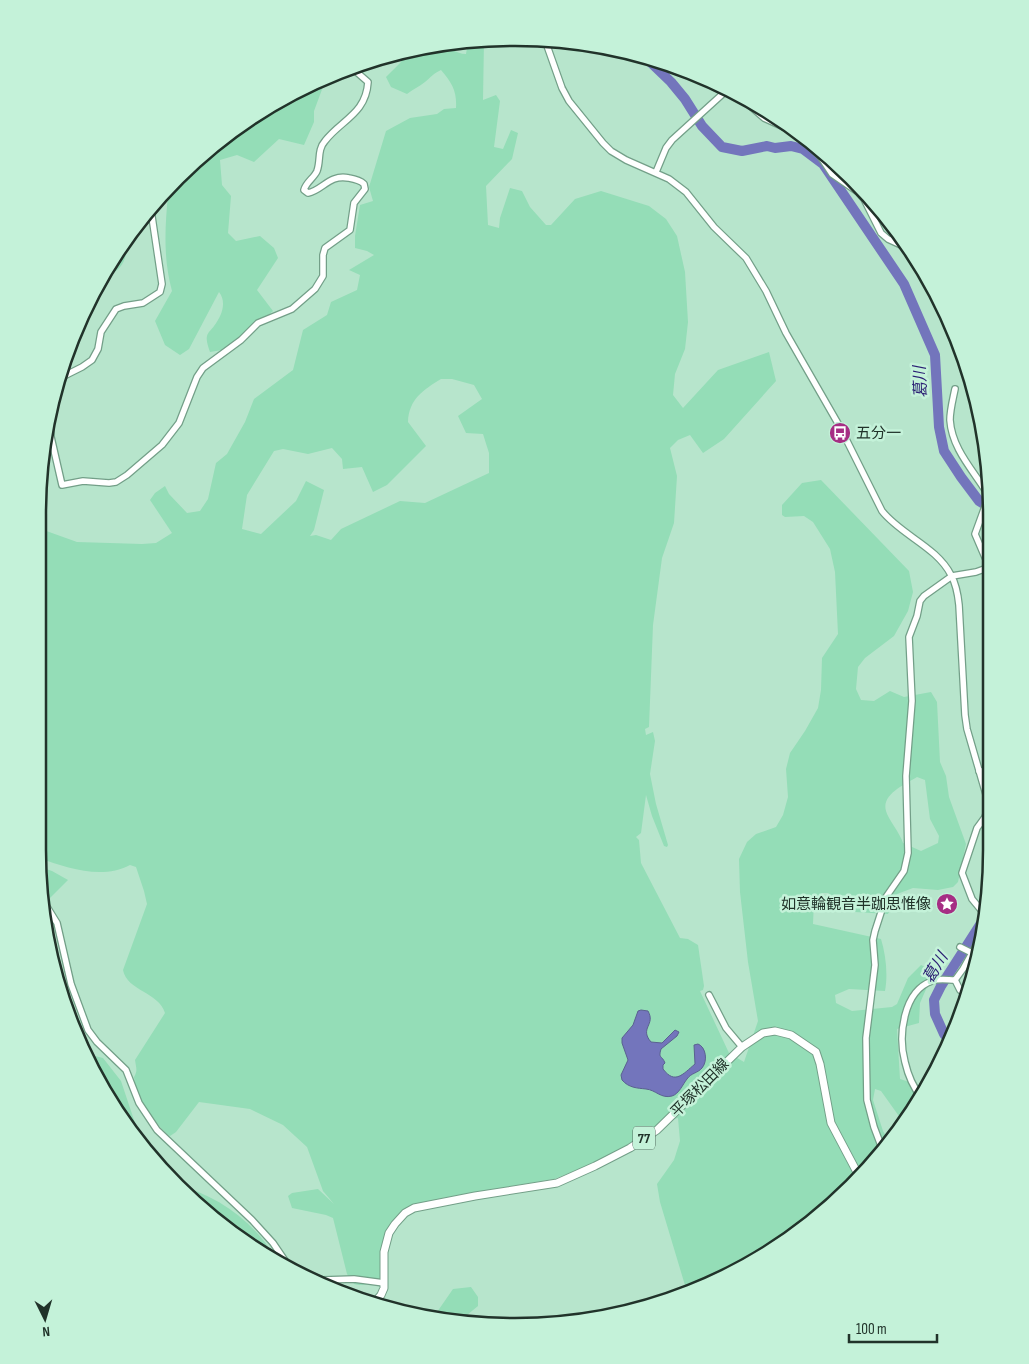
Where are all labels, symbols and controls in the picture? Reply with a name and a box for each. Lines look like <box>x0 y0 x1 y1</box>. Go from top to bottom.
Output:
water label: 葛川 <box>911 364 931 398</box>
bus stop icon: 五分一 <box>828 421 852 445</box>
place label: 五分一 <box>856 424 901 443</box>
place icon: 如意輪観音半跏思惟像 <box>935 892 959 916</box>
place label: 如意輪観音半跏思惟像 <box>781 895 931 914</box>
water label: 葛川 <box>920 948 953 987</box>
street label: 平塚松田線 <box>667 1055 733 1121</box>
road number: 77 <box>633 1126 655 1150</box>
north arrow <box>20 1294 70 1344</box>
scale bar <box>849 1312 936 1344</box>
text: 100 m <box>856 1320 887 1339</box>
text: N <box>42 1323 51 1340</box>

